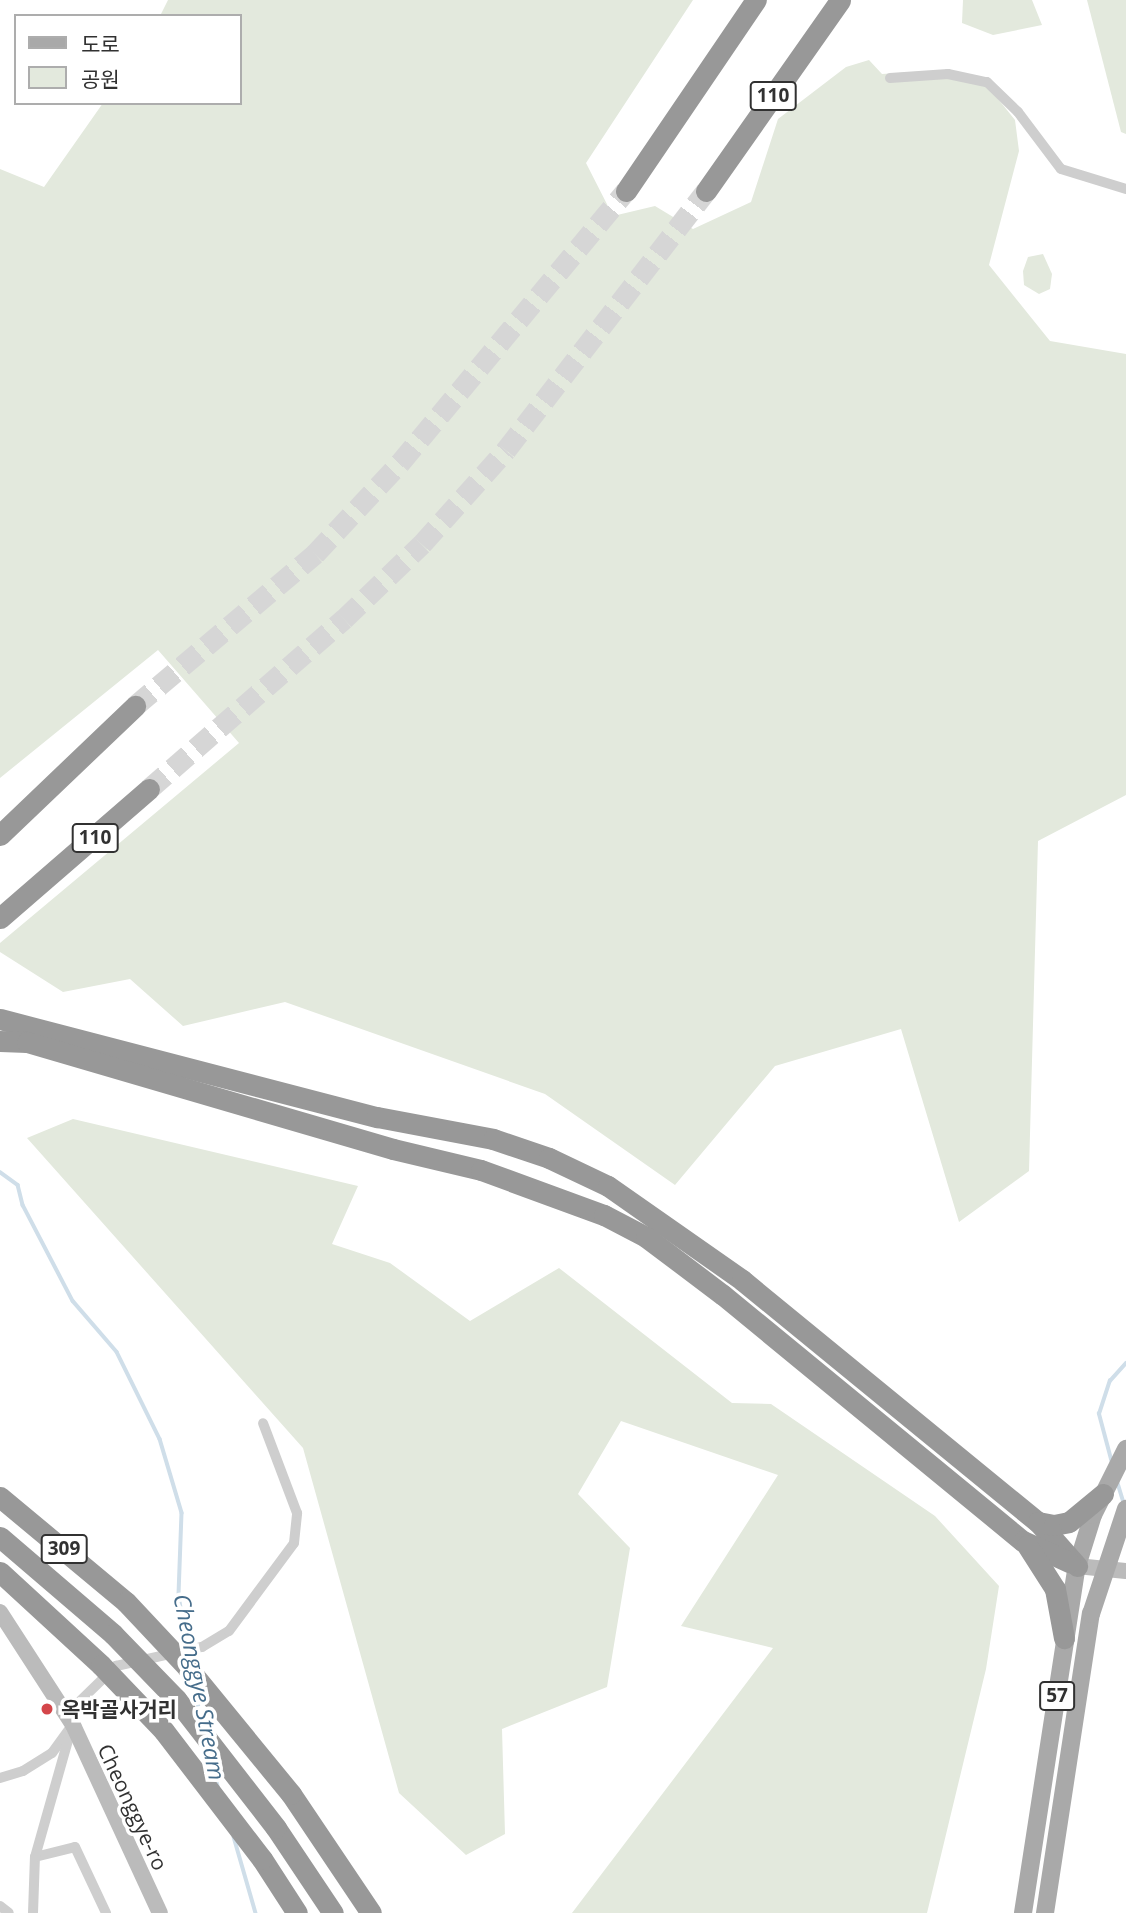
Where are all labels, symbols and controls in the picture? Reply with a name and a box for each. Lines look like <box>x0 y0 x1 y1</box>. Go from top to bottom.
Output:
legend <box>14 14 242 105</box>
text: 도로 <box>81 30 120 58</box>
text: 공원 <box>81 65 120 93</box>
road number: 110 <box>748 80 798 111</box>
road number: 110 <box>70 822 119 853</box>
road number: 309 <box>40 1534 88 1564</box>
water label: Cheonggye Stream <box>168 1592 232 1782</box>
road number: 57 <box>1038 1680 1076 1712</box>
place label: 옥박골사거리 <box>61 1696 177 1722</box>
marker: 옥박골사거리 <box>39 1701 55 1717</box>
street label: Cheonggye-ro <box>93 1740 173 1874</box>

